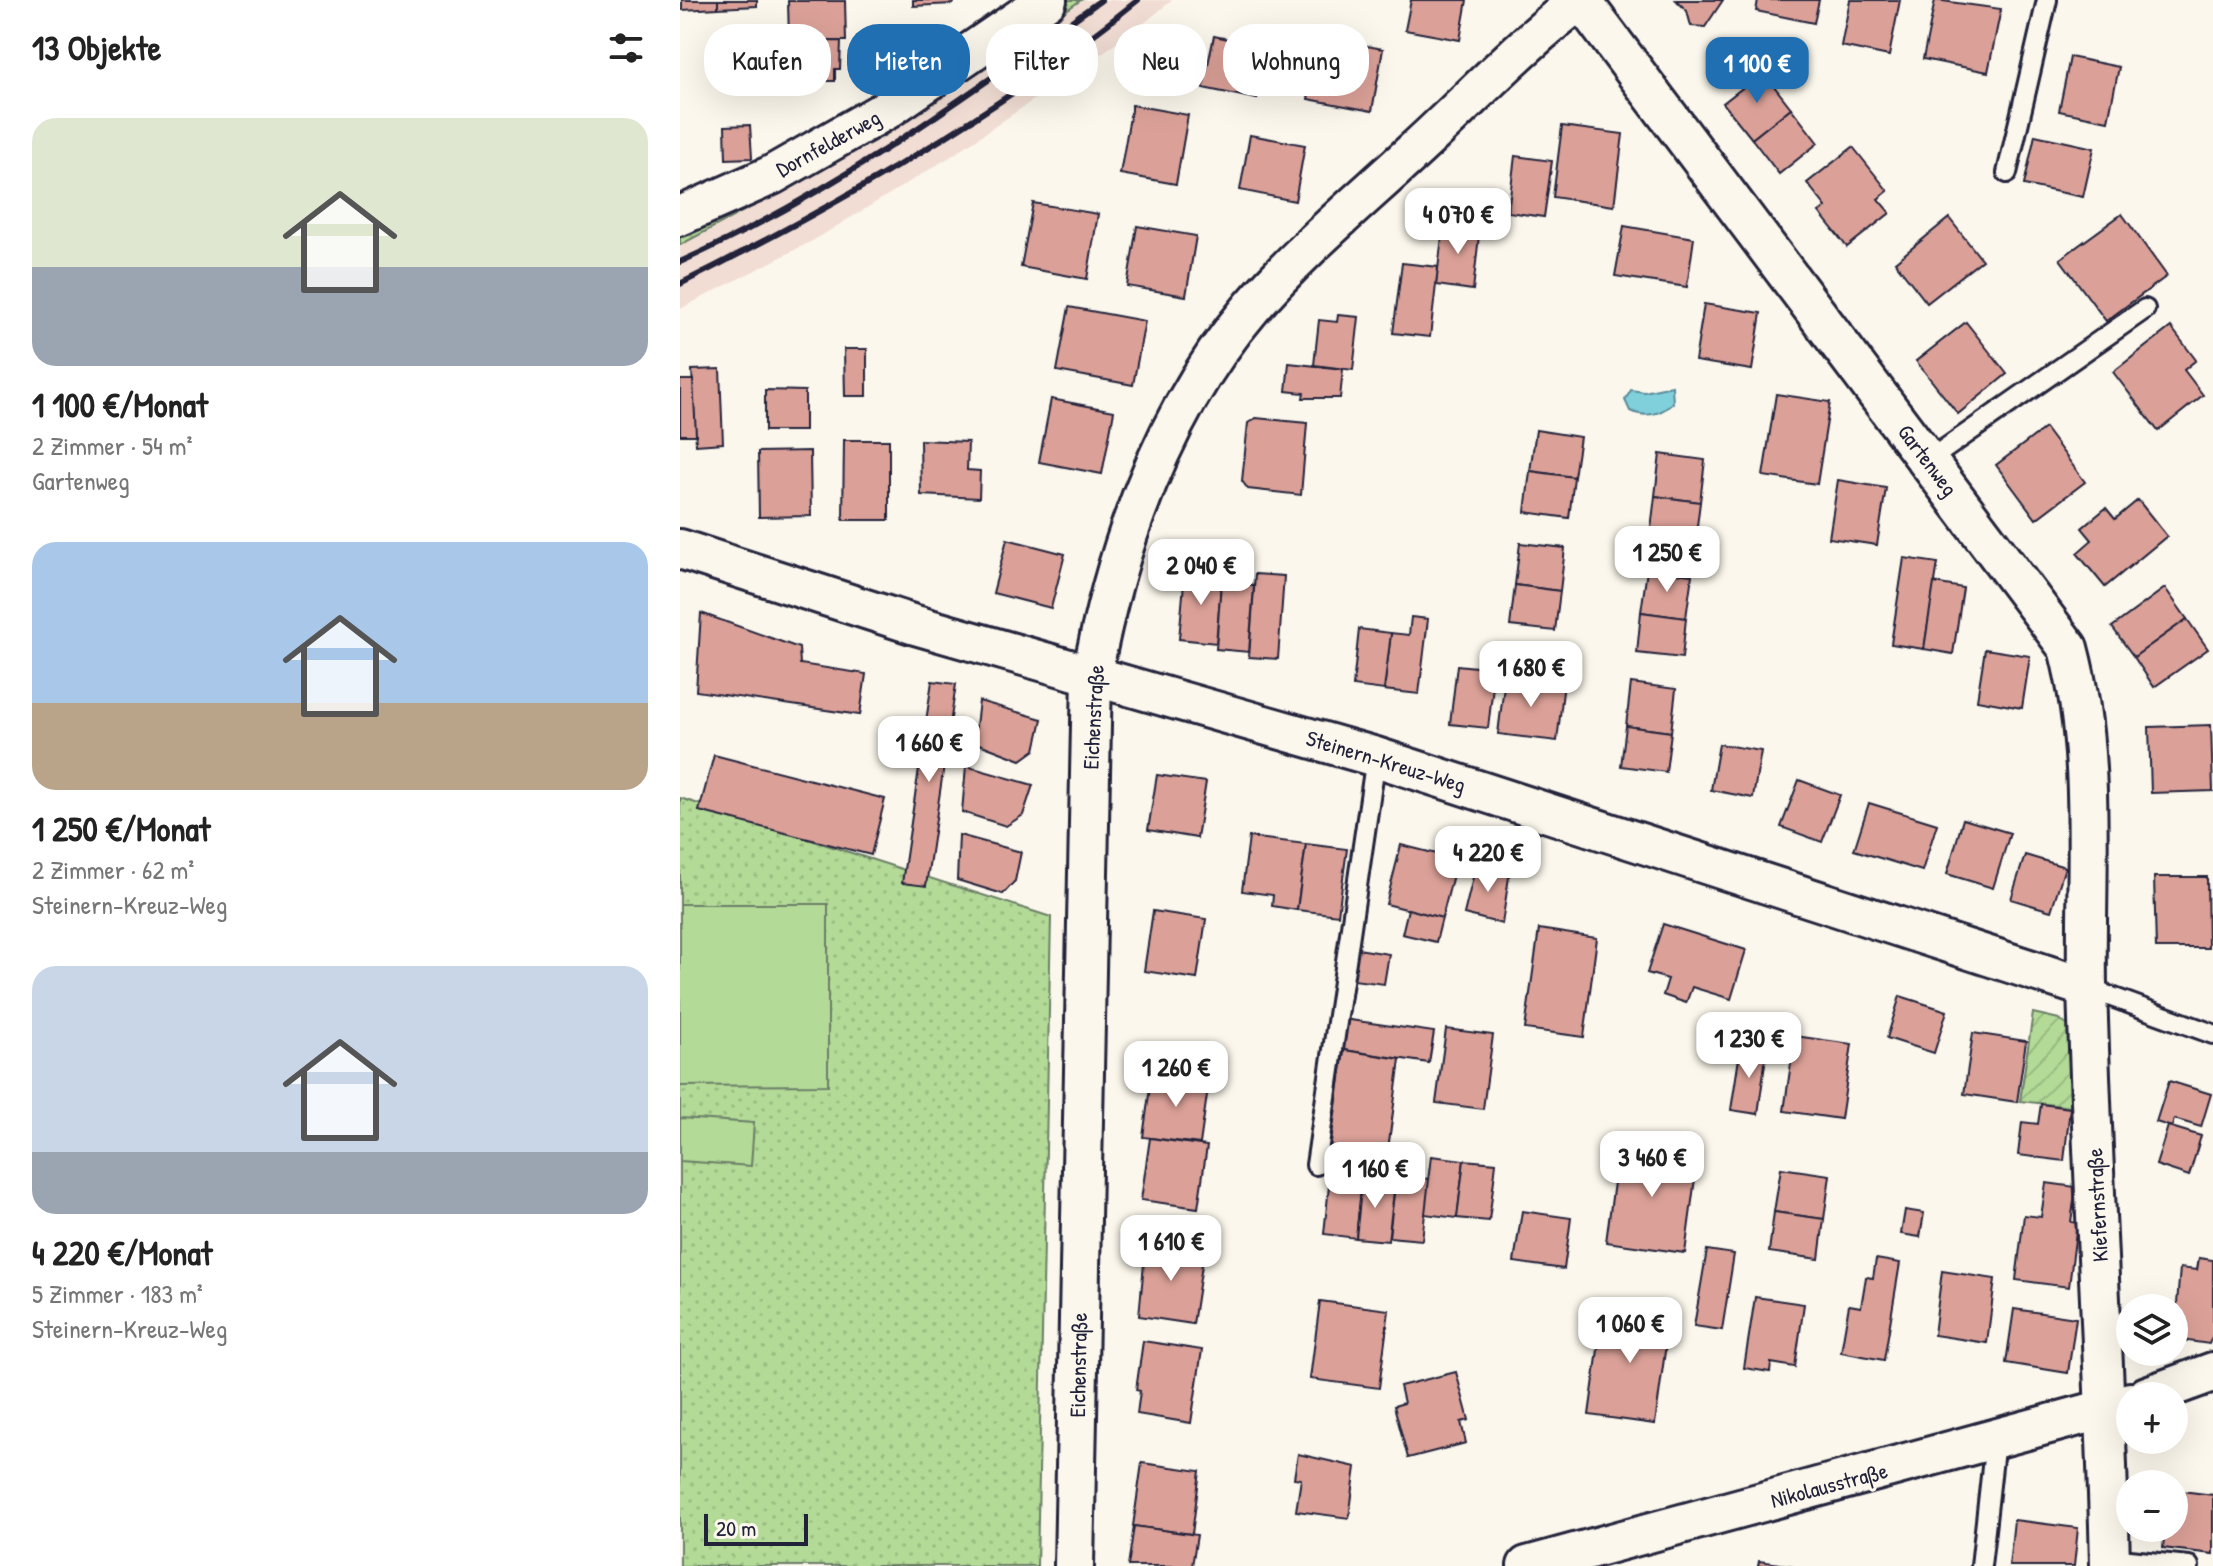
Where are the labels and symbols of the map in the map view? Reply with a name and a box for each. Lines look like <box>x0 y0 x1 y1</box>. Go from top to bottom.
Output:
pin: 1 100 € <box>1683 37 1831 105</box>
street label: Dornfelderweg <box>771 102 885 184</box>
pin: 4 070 € <box>1384 188 1532 256</box>
street label: Gartenweg <box>1891 418 1965 502</box>
pin: 1 250 € <box>1593 526 1741 594</box>
pin: 2 040 € <box>1127 539 1275 607</box>
pin: 1 680 € <box>1457 641 1605 709</box>
street label: Eichenstraße <box>1075 664 1111 770</box>
pin: 1 660 € <box>855 716 1003 784</box>
street label: Steinern-Kreuz-Weg <box>1303 722 1469 800</box>
pin: 4 220 € <box>1414 826 1562 894</box>
pin: 1 230 € <box>1675 1012 1823 1080</box>
pin: 1 260 € <box>1102 1041 1250 1109</box>
pin: 3 460 € <box>1578 1131 1726 1199</box>
pin: 1 160 € <box>1301 1142 1449 1210</box>
street label: Kiefernstraße <box>2079 1147 2115 1263</box>
pin: 1 610 € <box>1097 1215 1245 1283</box>
pin: 1 060 € <box>1556 1297 1704 1365</box>
street label: Eichenstraße <box>1062 1312 1094 1418</box>
street label: Nikolausstraße <box>1767 1455 1891 1515</box>
scale bar <box>704 1510 808 1546</box>

